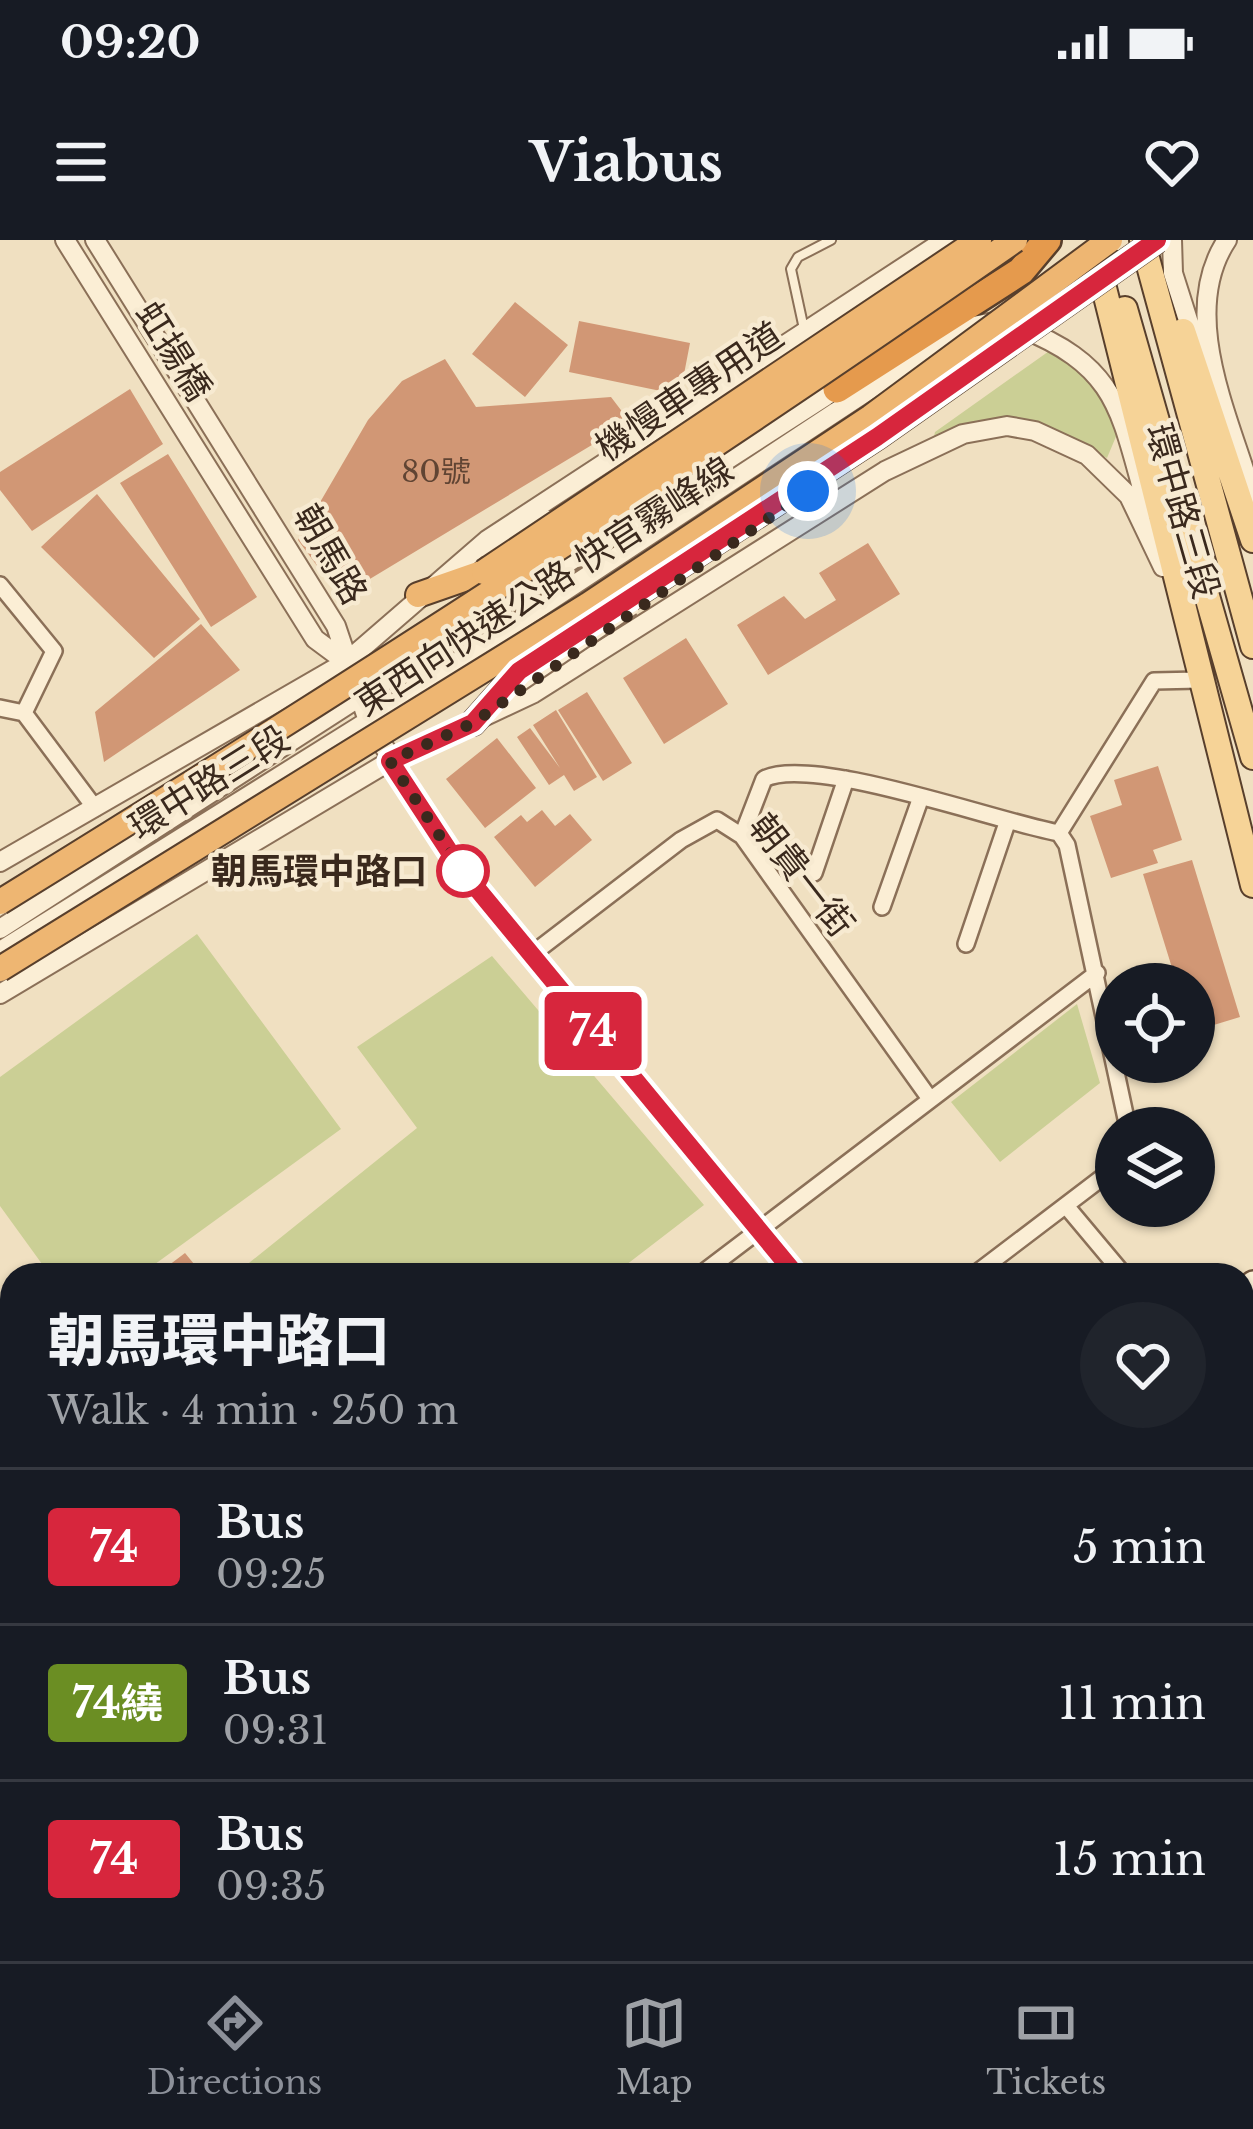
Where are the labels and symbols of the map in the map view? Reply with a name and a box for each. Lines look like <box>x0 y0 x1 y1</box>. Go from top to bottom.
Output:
street label: 虹揚橋 <box>126 294 221 409</box>
street label: 機慢車專用道 <box>587 312 791 470</box>
street label: 環中路三段 <box>1136 418 1229 604</box>
street label: 東西向快速公路 快官霧峰線 <box>347 447 742 726</box>
house number: 80號 <box>401 453 471 490</box>
your location <box>778 461 838 521</box>
street label: 朝馬路 <box>284 496 377 612</box>
street label: 環中路三段 <box>121 716 298 849</box>
street label: 朝貴一街 <box>740 805 864 946</box>
marker: 朝馬環中路口 <box>438 846 488 896</box>
place label: 朝馬環中路口 <box>211 849 427 894</box>
line badge: 74 <box>539 992 647 1070</box>

